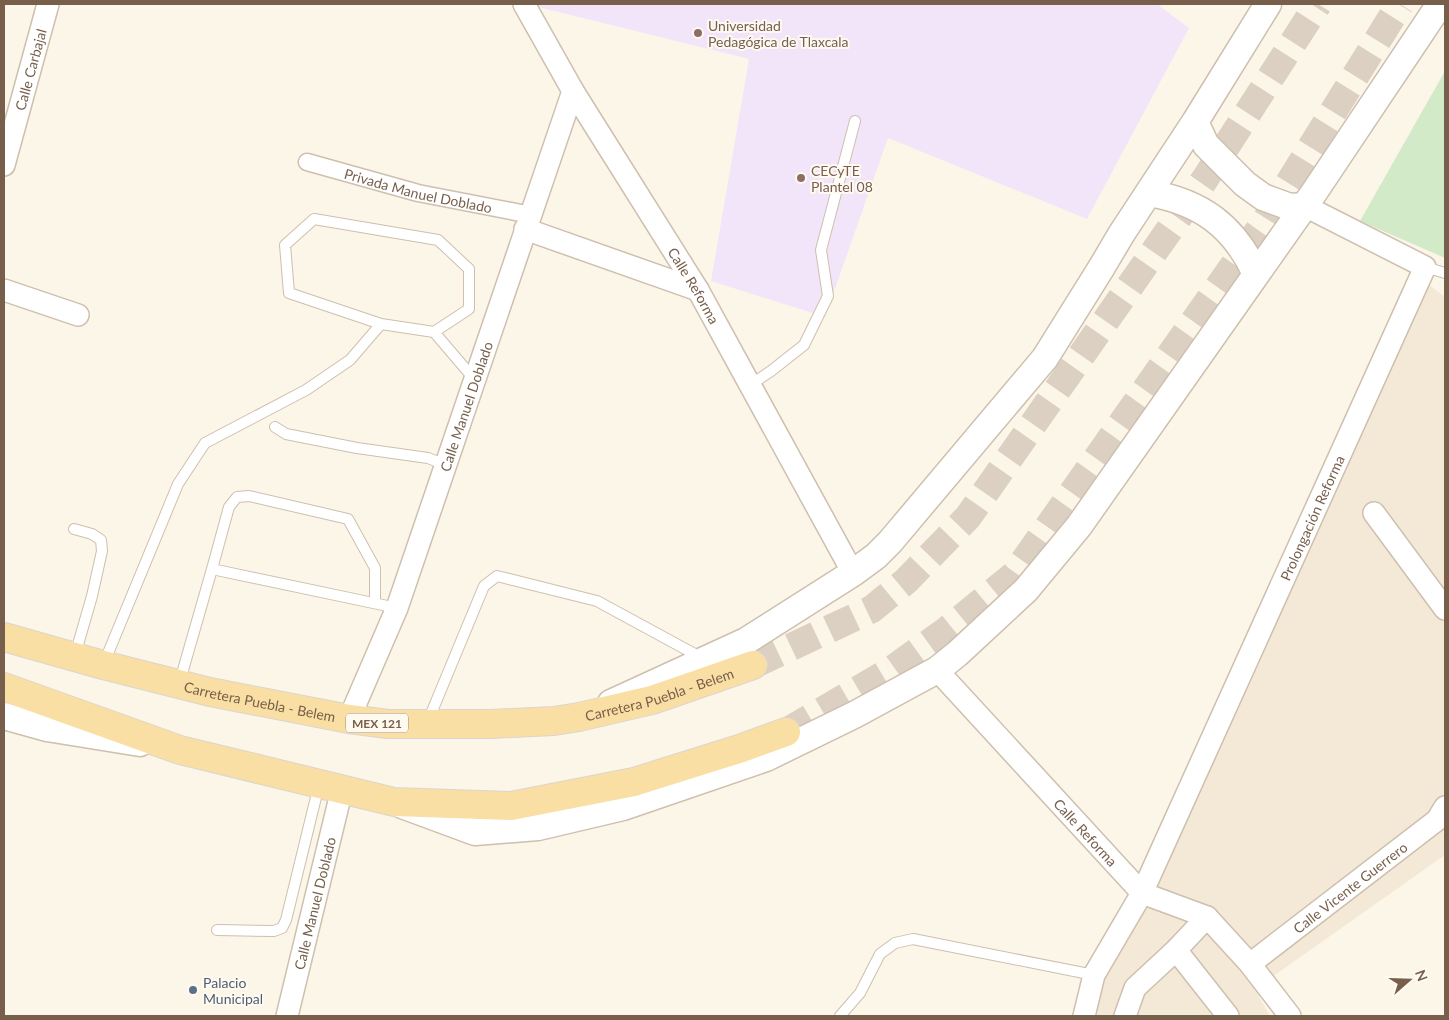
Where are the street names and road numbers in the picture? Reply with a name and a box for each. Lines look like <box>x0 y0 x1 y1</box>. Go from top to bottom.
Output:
street label: Calle Carbajal <box>11 27 49 112</box>
street label: Privada Manuel Doblado <box>343 164 494 216</box>
street label: Calle Reforma <box>665 244 723 327</box>
street label: Calle Manuel Doblado <box>436 339 496 473</box>
street label: Prolongación Reforma <box>1276 452 1347 583</box>
street label: Carretera Puebla - Belem <box>583 664 736 724</box>
street label: Carretera Puebla - Belem <box>182 677 337 725</box>
road number: MEX 121 <box>346 714 408 732</box>
street label: Calle Reforma <box>1051 795 1121 869</box>
street label: Calle Manuel Doblado <box>290 835 339 971</box>
street label: Calle Vicente Guerrero <box>1289 838 1410 936</box>

